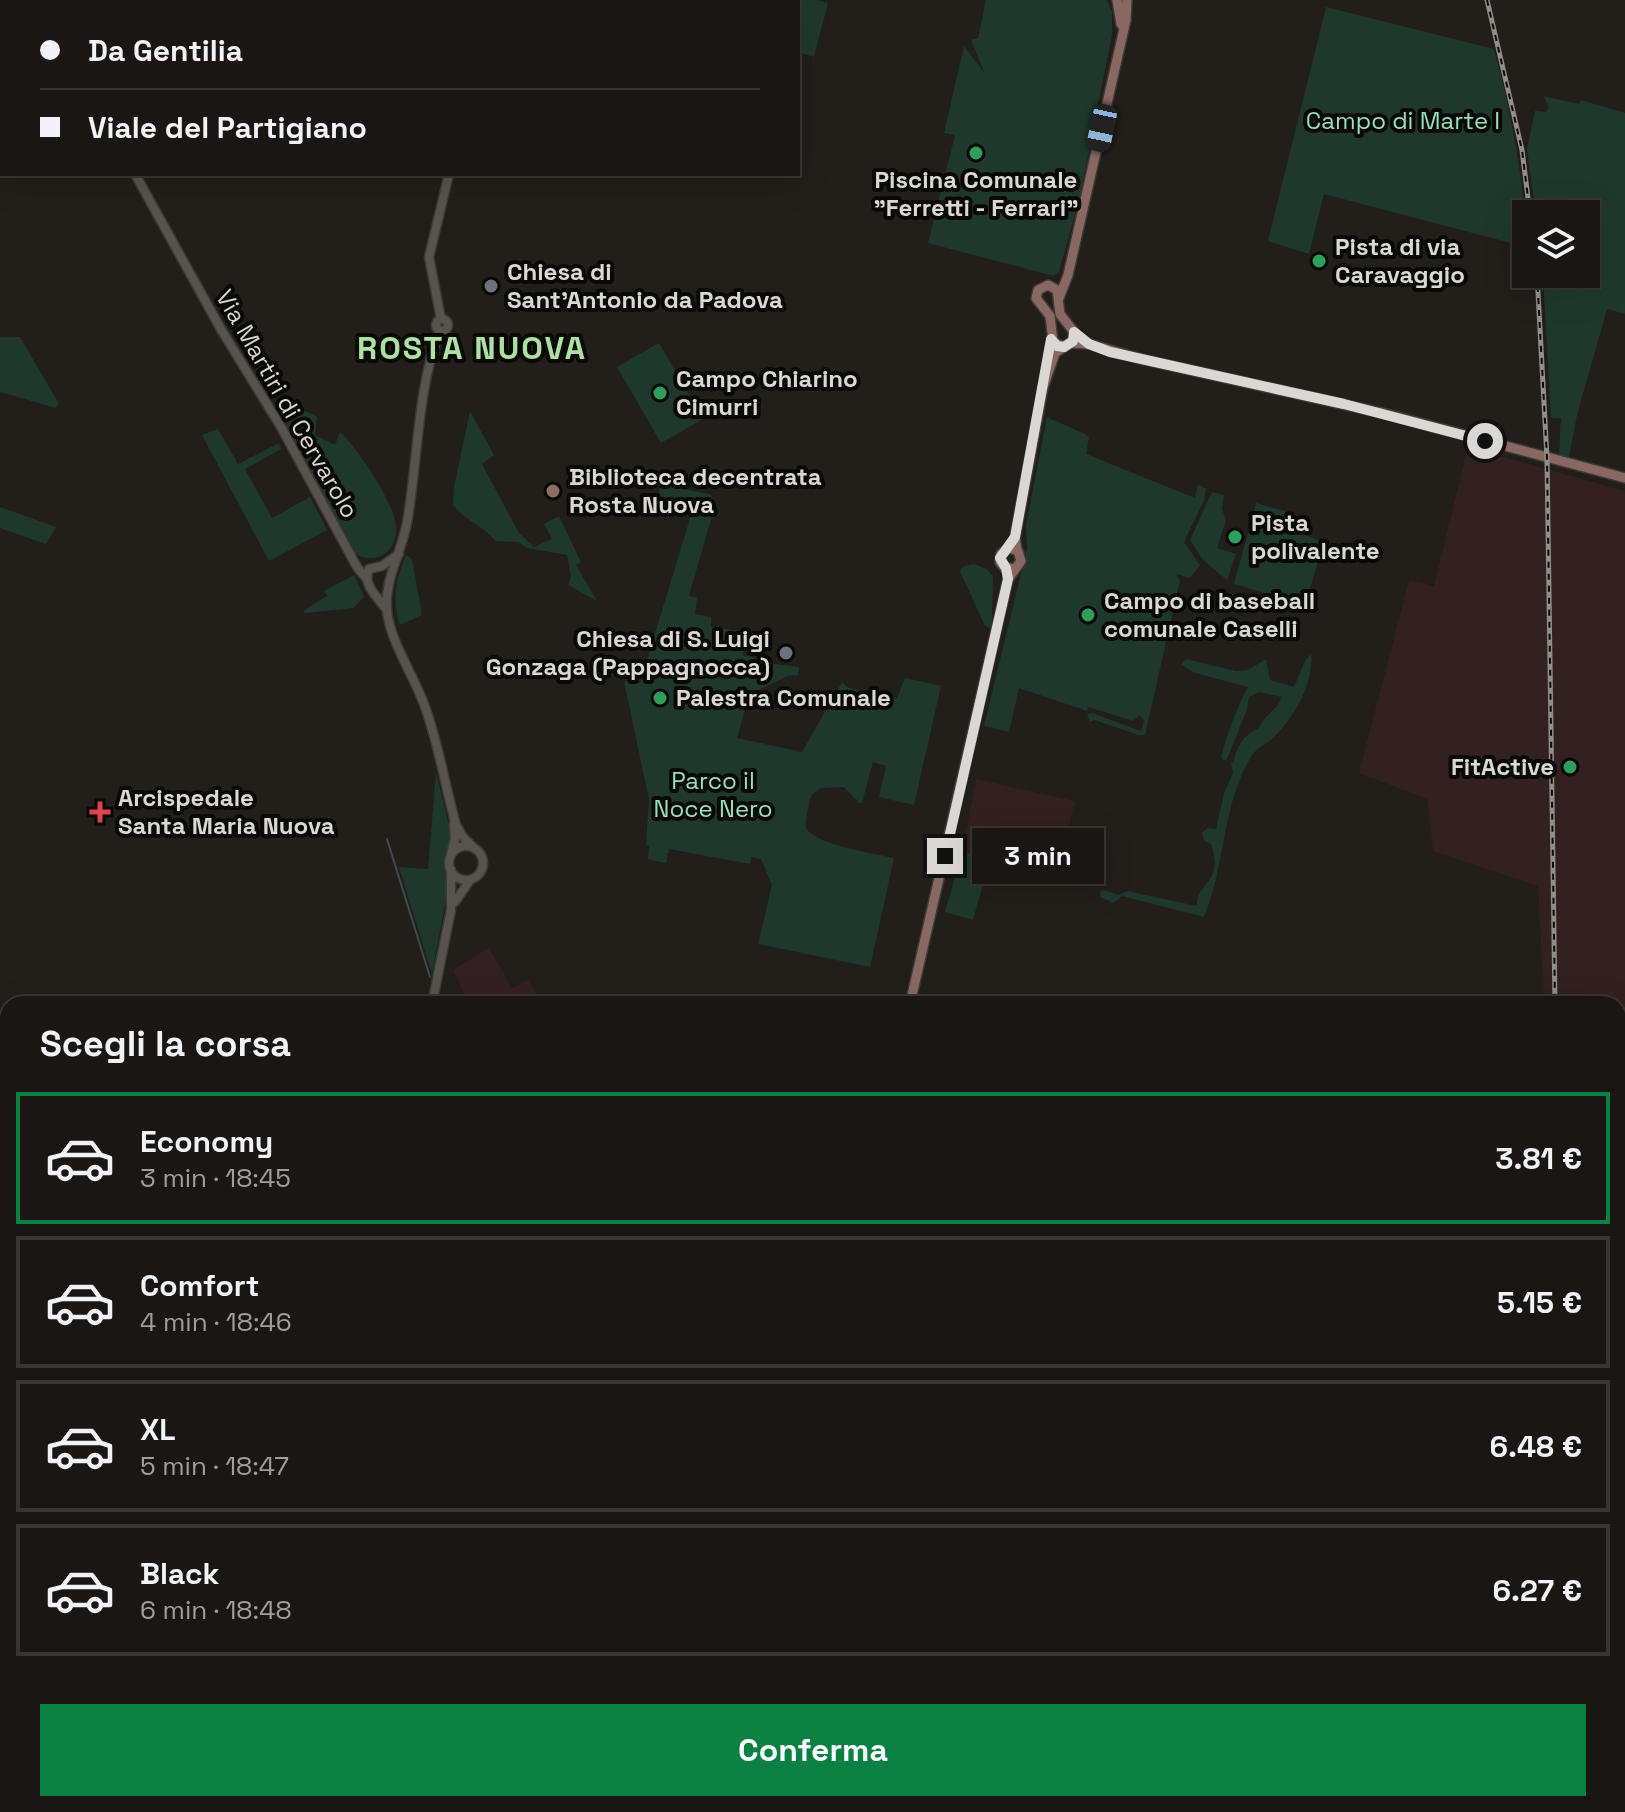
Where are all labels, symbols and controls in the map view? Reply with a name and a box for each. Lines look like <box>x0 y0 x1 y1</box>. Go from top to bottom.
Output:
text: Da Gentilia <box>88 31 243 70</box>
car <box>1085 102 1119 154</box>
park label: Campo di Marte I <box>1306 105 1500 136</box>
text: Viale del Partigiano <box>88 108 367 147</box>
marker: Piscina Comunale "Ferretti - Ferrari" <box>967 144 985 162</box>
place label: Piscina Comunale "Ferretti - Ferrari" <box>873 164 1079 223</box>
map controls <box>1512 200 1600 288</box>
button: layers <box>1512 200 1600 288</box>
place label: Pista di via Caravaggio <box>1335 231 1465 290</box>
marker: Pista di via Caravaggio <box>1310 252 1328 270</box>
place label: Chiesa di Sant'Antonio da Padova <box>507 256 783 315</box>
marker: Chiesa di Sant'Antonio da Padova <box>482 277 500 295</box>
street label: Via Martiri di Cervarolo <box>209 284 366 524</box>
district label: ROSTA NUOVA <box>357 328 587 368</box>
place label: Campo Chiarino Cimurri <box>676 363 858 422</box>
marker: Campo Chiarino Cimurri <box>651 384 669 402</box>
route start <box>1467 423 1503 459</box>
place label: Biblioteca decentrata Rosta Nuova <box>569 461 822 520</box>
marker: Biblioteca decentrata Rosta Nuova <box>544 482 562 500</box>
place label: Pista polivalente <box>1251 507 1380 566</box>
marker: Pista polivalente <box>1226 528 1244 546</box>
place label: Campo di baseball comunale Caselli <box>1104 585 1315 644</box>
marker: Campo di baseball comunale Caselli <box>1079 606 1097 624</box>
place label: Chiesa di S. Luigi Gonzaga (Pappagnocca) <box>486 623 770 682</box>
marker: Chiesa di S. Luigi Gonzaga (Pappagnocca) <box>777 644 795 662</box>
place label: Palestra Comunale <box>676 682 891 713</box>
marker: Palestra Comunale <box>651 689 669 707</box>
place label: FitActive <box>1451 751 1554 782</box>
marker: FitActive <box>1561 758 1579 776</box>
park label: Parco il Noce Nero <box>653 765 773 824</box>
place label: Arcispedale Santa Maria Nuova <box>118 782 335 841</box>
marker: Arcispedale Santa Maria Nuova <box>89 801 111 823</box>
callout: 3 min <box>973 828 1105 884</box>
route end <box>927 838 963 874</box>
text: 3 min <box>1004 839 1072 873</box>
text: Scegli la corsa <box>40 1021 291 1067</box>
icon: car <box>44 1122 116 1194</box>
text: Economy <box>140 1122 273 1161</box>
text: 3.81 € <box>1495 1139 1582 1178</box>
text: 3 min · 18:45 <box>140 1161 291 1195</box>
icon: car <box>44 1266 116 1338</box>
text: Comfort <box>140 1266 259 1305</box>
text: 5.15 € <box>1497 1283 1582 1322</box>
text: 4 min · 18:46 <box>140 1305 292 1339</box>
icon: car <box>44 1410 116 1482</box>
text: XL <box>140 1410 176 1449</box>
text: 6.48 € <box>1490 1427 1582 1466</box>
text: 5 min · 18:47 <box>140 1449 289 1483</box>
icon: car <box>44 1554 116 1626</box>
text: Black <box>140 1554 219 1593</box>
text: 6.27 € <box>1492 1571 1582 1610</box>
text: 6 min · 18:48 <box>140 1593 292 1627</box>
button: Conferma <box>40 1704 1586 1796</box>

